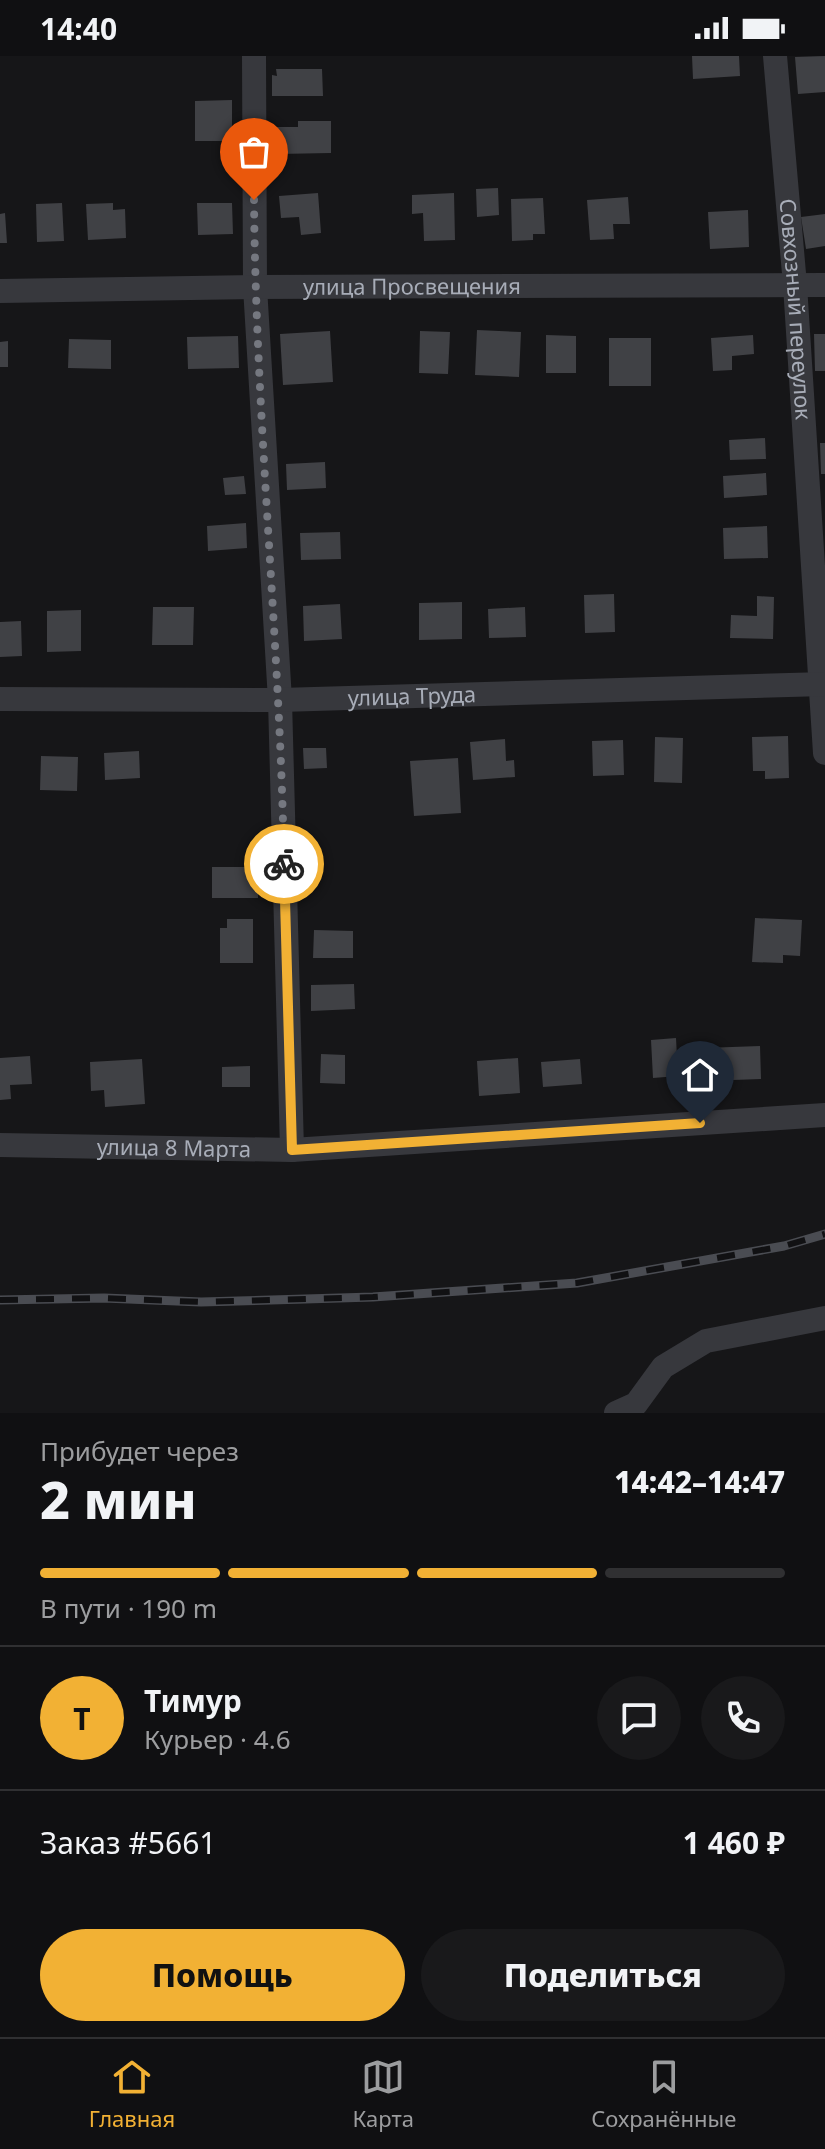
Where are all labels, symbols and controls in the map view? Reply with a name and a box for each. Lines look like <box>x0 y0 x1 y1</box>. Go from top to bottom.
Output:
text: 14:40 <box>40 8 117 49</box>
pin <box>220 118 288 200</box>
icon: bag <box>232 130 276 174</box>
street label: Совхозный переулок <box>774 197 820 421</box>
street label: улица Просвещения <box>303 270 521 301</box>
street label: улица Труда <box>347 678 476 712</box>
courier <box>244 824 324 904</box>
icon: bike <box>262 842 306 886</box>
pin <box>666 1041 734 1123</box>
icon: home <box>678 1053 722 1097</box>
street label: улица 8 Марта <box>97 1131 251 1163</box>
text: Прибудет через <box>40 1433 239 1469</box>
text: 14:42–14:47 <box>614 1461 785 1502</box>
text: 2 мин <box>40 1463 197 1534</box>
text: В пути · 190 m <box>40 1590 217 1626</box>
button: chat <box>597 1676 681 1760</box>
button: phone <box>701 1676 785 1760</box>
text: Тимур <box>144 1680 242 1721</box>
text: Т <box>73 1698 91 1739</box>
text: Курьер · 4.6 <box>144 1721 291 1757</box>
text: Заказ #5661 <box>40 1822 216 1863</box>
text: 1 460 ₽ <box>683 1822 785 1863</box>
button: Помощь <box>40 1929 405 2021</box>
button: Поделиться <box>421 1929 785 2021</box>
tab: Главная <box>89 2055 175 2133</box>
tab: Карта <box>353 2055 414 2133</box>
tab: Сохранённые <box>591 2055 736 2133</box>

